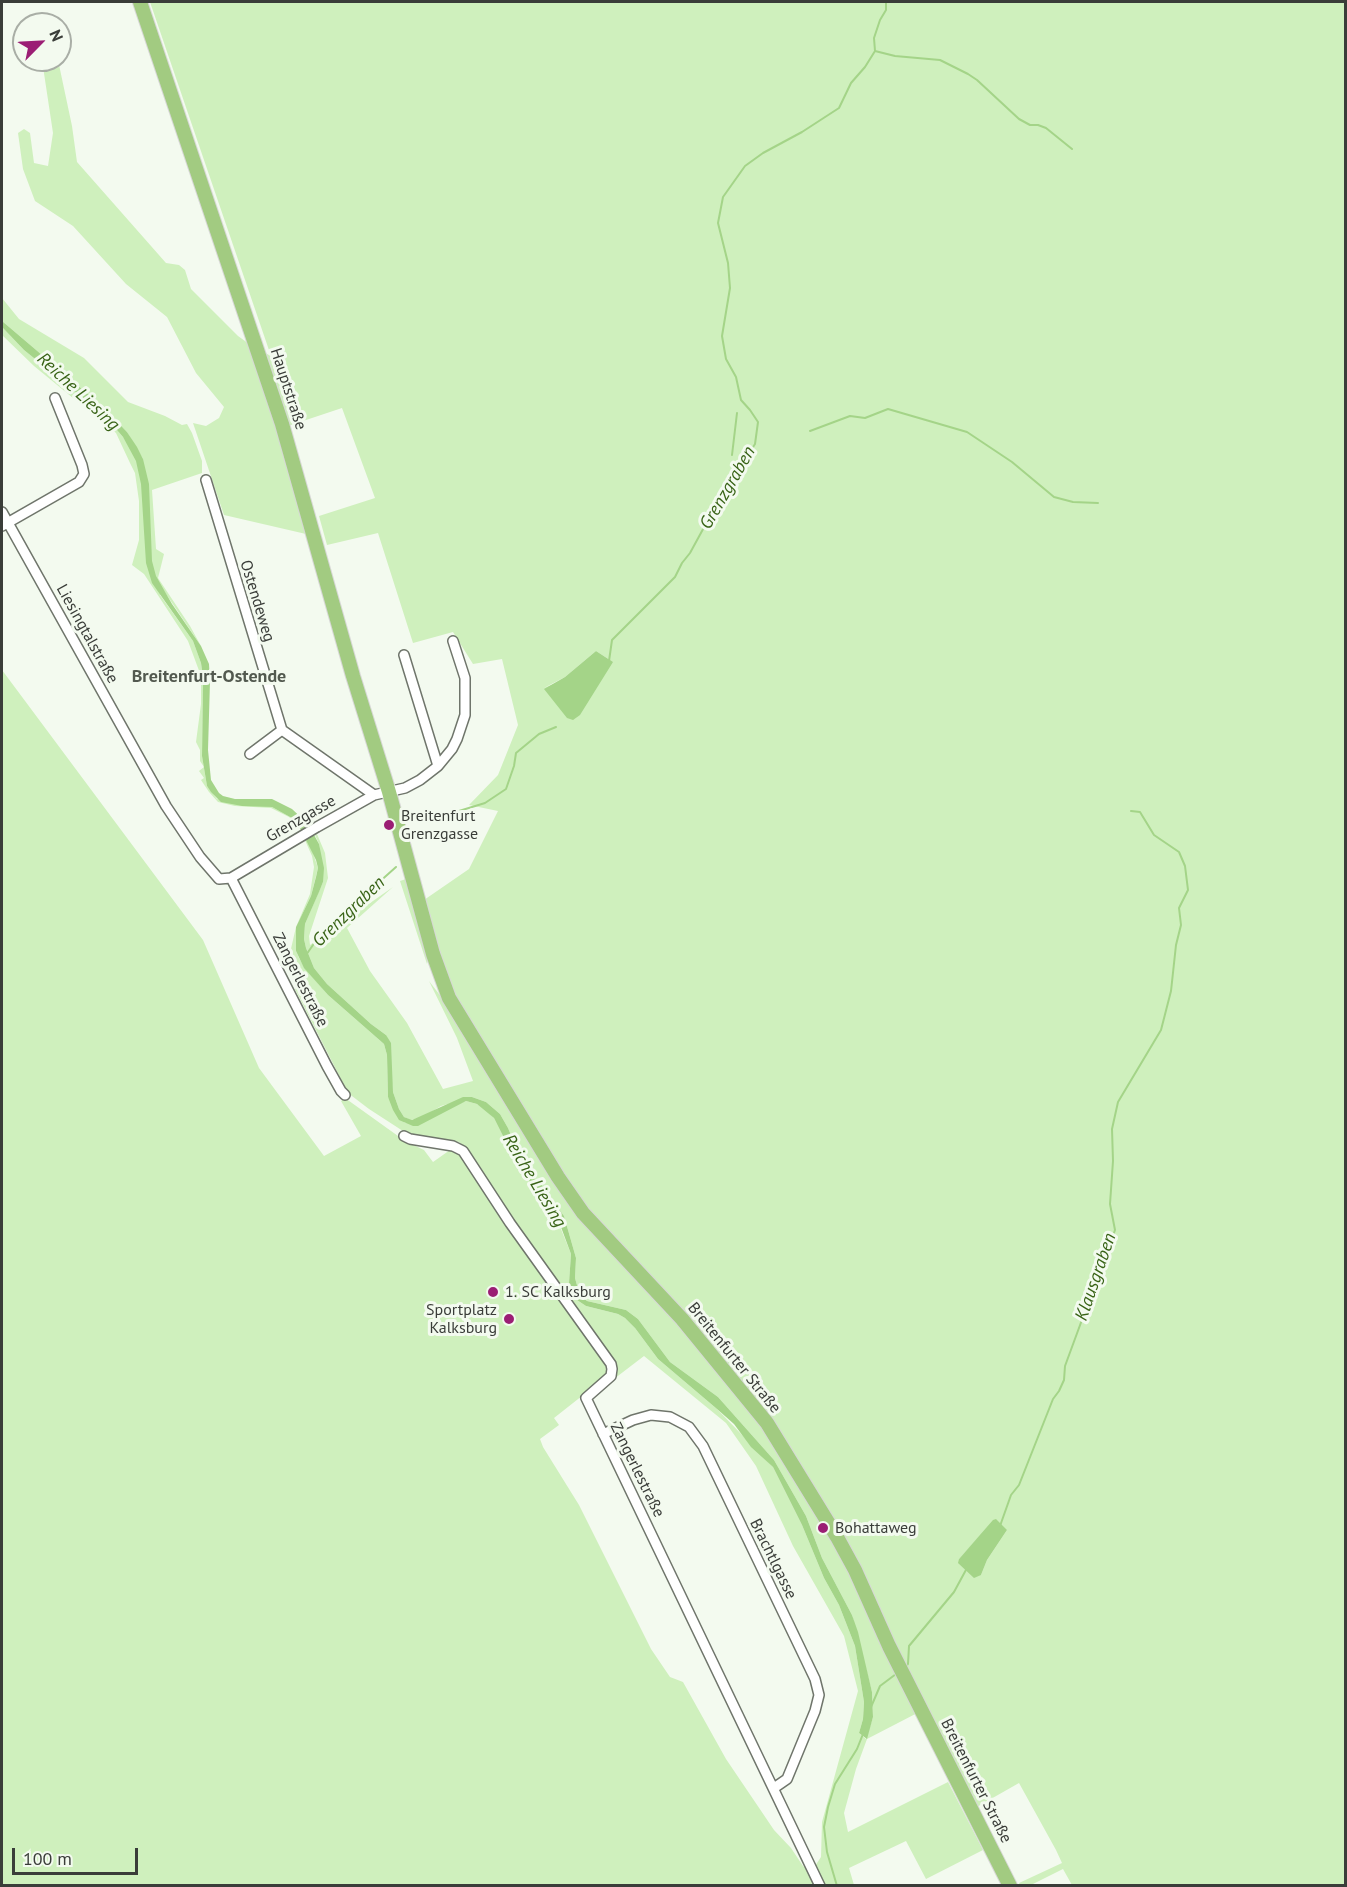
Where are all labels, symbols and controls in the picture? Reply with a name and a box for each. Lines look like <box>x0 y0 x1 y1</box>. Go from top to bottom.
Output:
north arrow <box>12 12 72 72</box>
text: N <box>45 27 68 44</box>
street label: Hauptstraße <box>266 346 310 432</box>
water label: Reiche Liesing <box>32 348 124 436</box>
water label: Grenzgraben <box>696 443 760 533</box>
street label: Ostendeweg <box>235 558 279 644</box>
street label: Liesingtalstraße <box>52 581 122 687</box>
district label: Breitenfurt-Ostende <box>132 666 286 688</box>
street label: Grenzgasse <box>263 791 339 847</box>
place label: Breitenfurt Grenzgasse <box>401 806 478 844</box>
marker: Breitenfurt Grenzgasse <box>382 818 396 832</box>
water label: Grenzgraben <box>308 872 390 952</box>
street label: Zangerlestraße <box>268 930 332 1030</box>
water label: Reiche Liesing <box>498 1131 570 1231</box>
water label: Klausgraben <box>1071 1230 1121 1324</box>
place label: 1. SC Kalksburg <box>505 1282 611 1302</box>
marker: 1. SC Kalksburg <box>486 1285 500 1299</box>
street label: Breitenfurter Straße <box>683 1299 785 1417</box>
place label: Sportplatz Kalksburg <box>426 1300 497 1338</box>
marker: Sportplatz Kalksburg <box>502 1312 516 1326</box>
street label: Zangerlestraße <box>606 1419 668 1521</box>
street label: Brachtlgasse <box>745 1516 801 1602</box>
place label: Bohattaweg <box>835 1518 917 1538</box>
marker: Bohattaweg <box>816 1521 830 1535</box>
street label: Breitenfurter Straße <box>936 1716 1016 1846</box>
scale bar <box>15 1836 141 1874</box>
text: 100 m <box>23 1847 72 1870</box>

